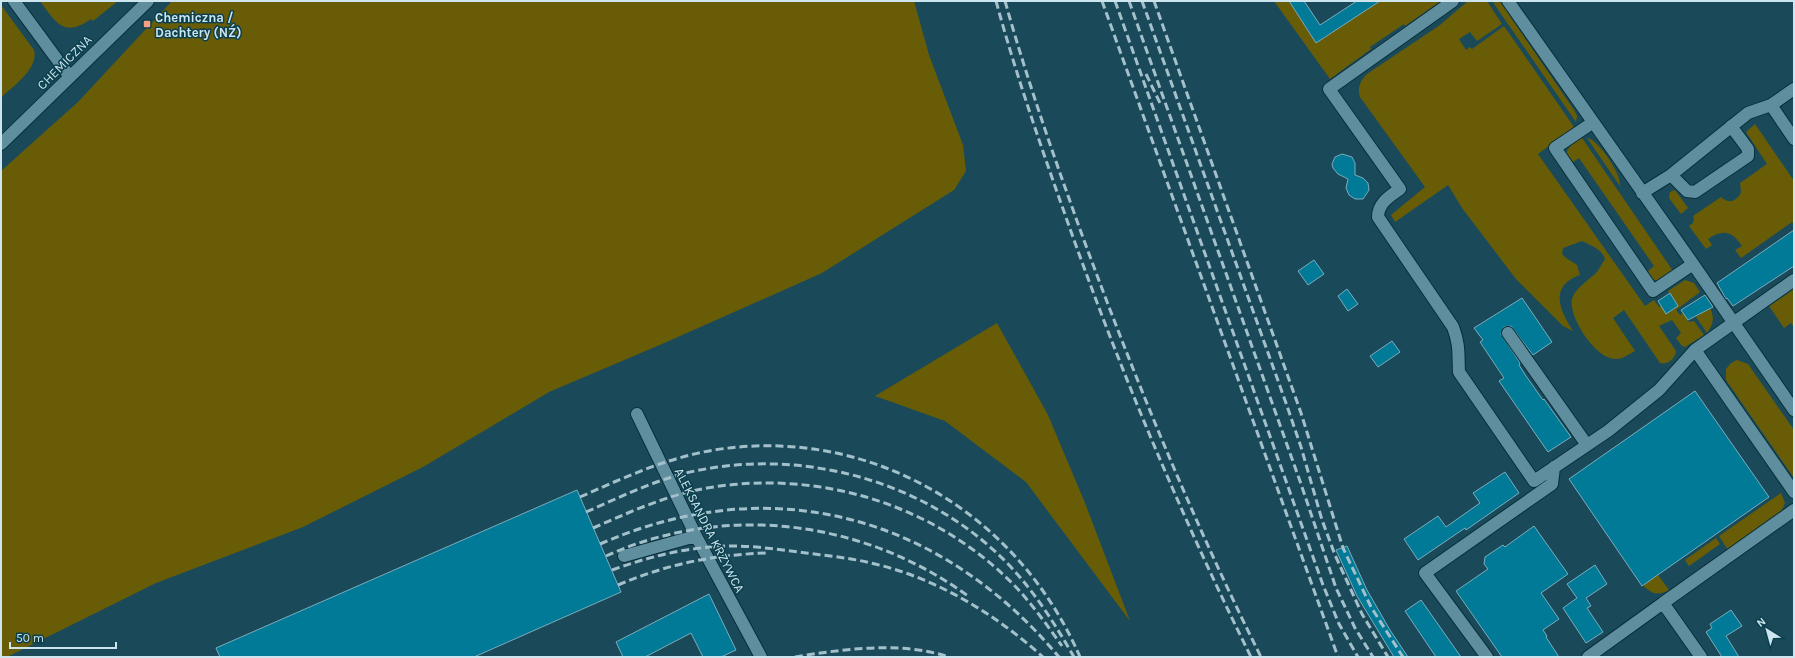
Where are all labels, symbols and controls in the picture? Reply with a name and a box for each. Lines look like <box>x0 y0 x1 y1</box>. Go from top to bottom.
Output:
place label: Chemiczna / Dachtery (NŹ) <box>155 10 241 40</box>
marker: Chemiczna / Dachtery (NŹ) <box>142 19 152 29</box>
street label: CHEMICZNA <box>34 32 95 93</box>
street label: ALEKSANDRA KRZYWCA <box>672 465 748 595</box>
north arrow <box>1747 610 1787 650</box>
text: N <box>1754 615 1768 630</box>
scale bar <box>10 624 116 650</box>
text: 50 m <box>16 631 44 645</box>

